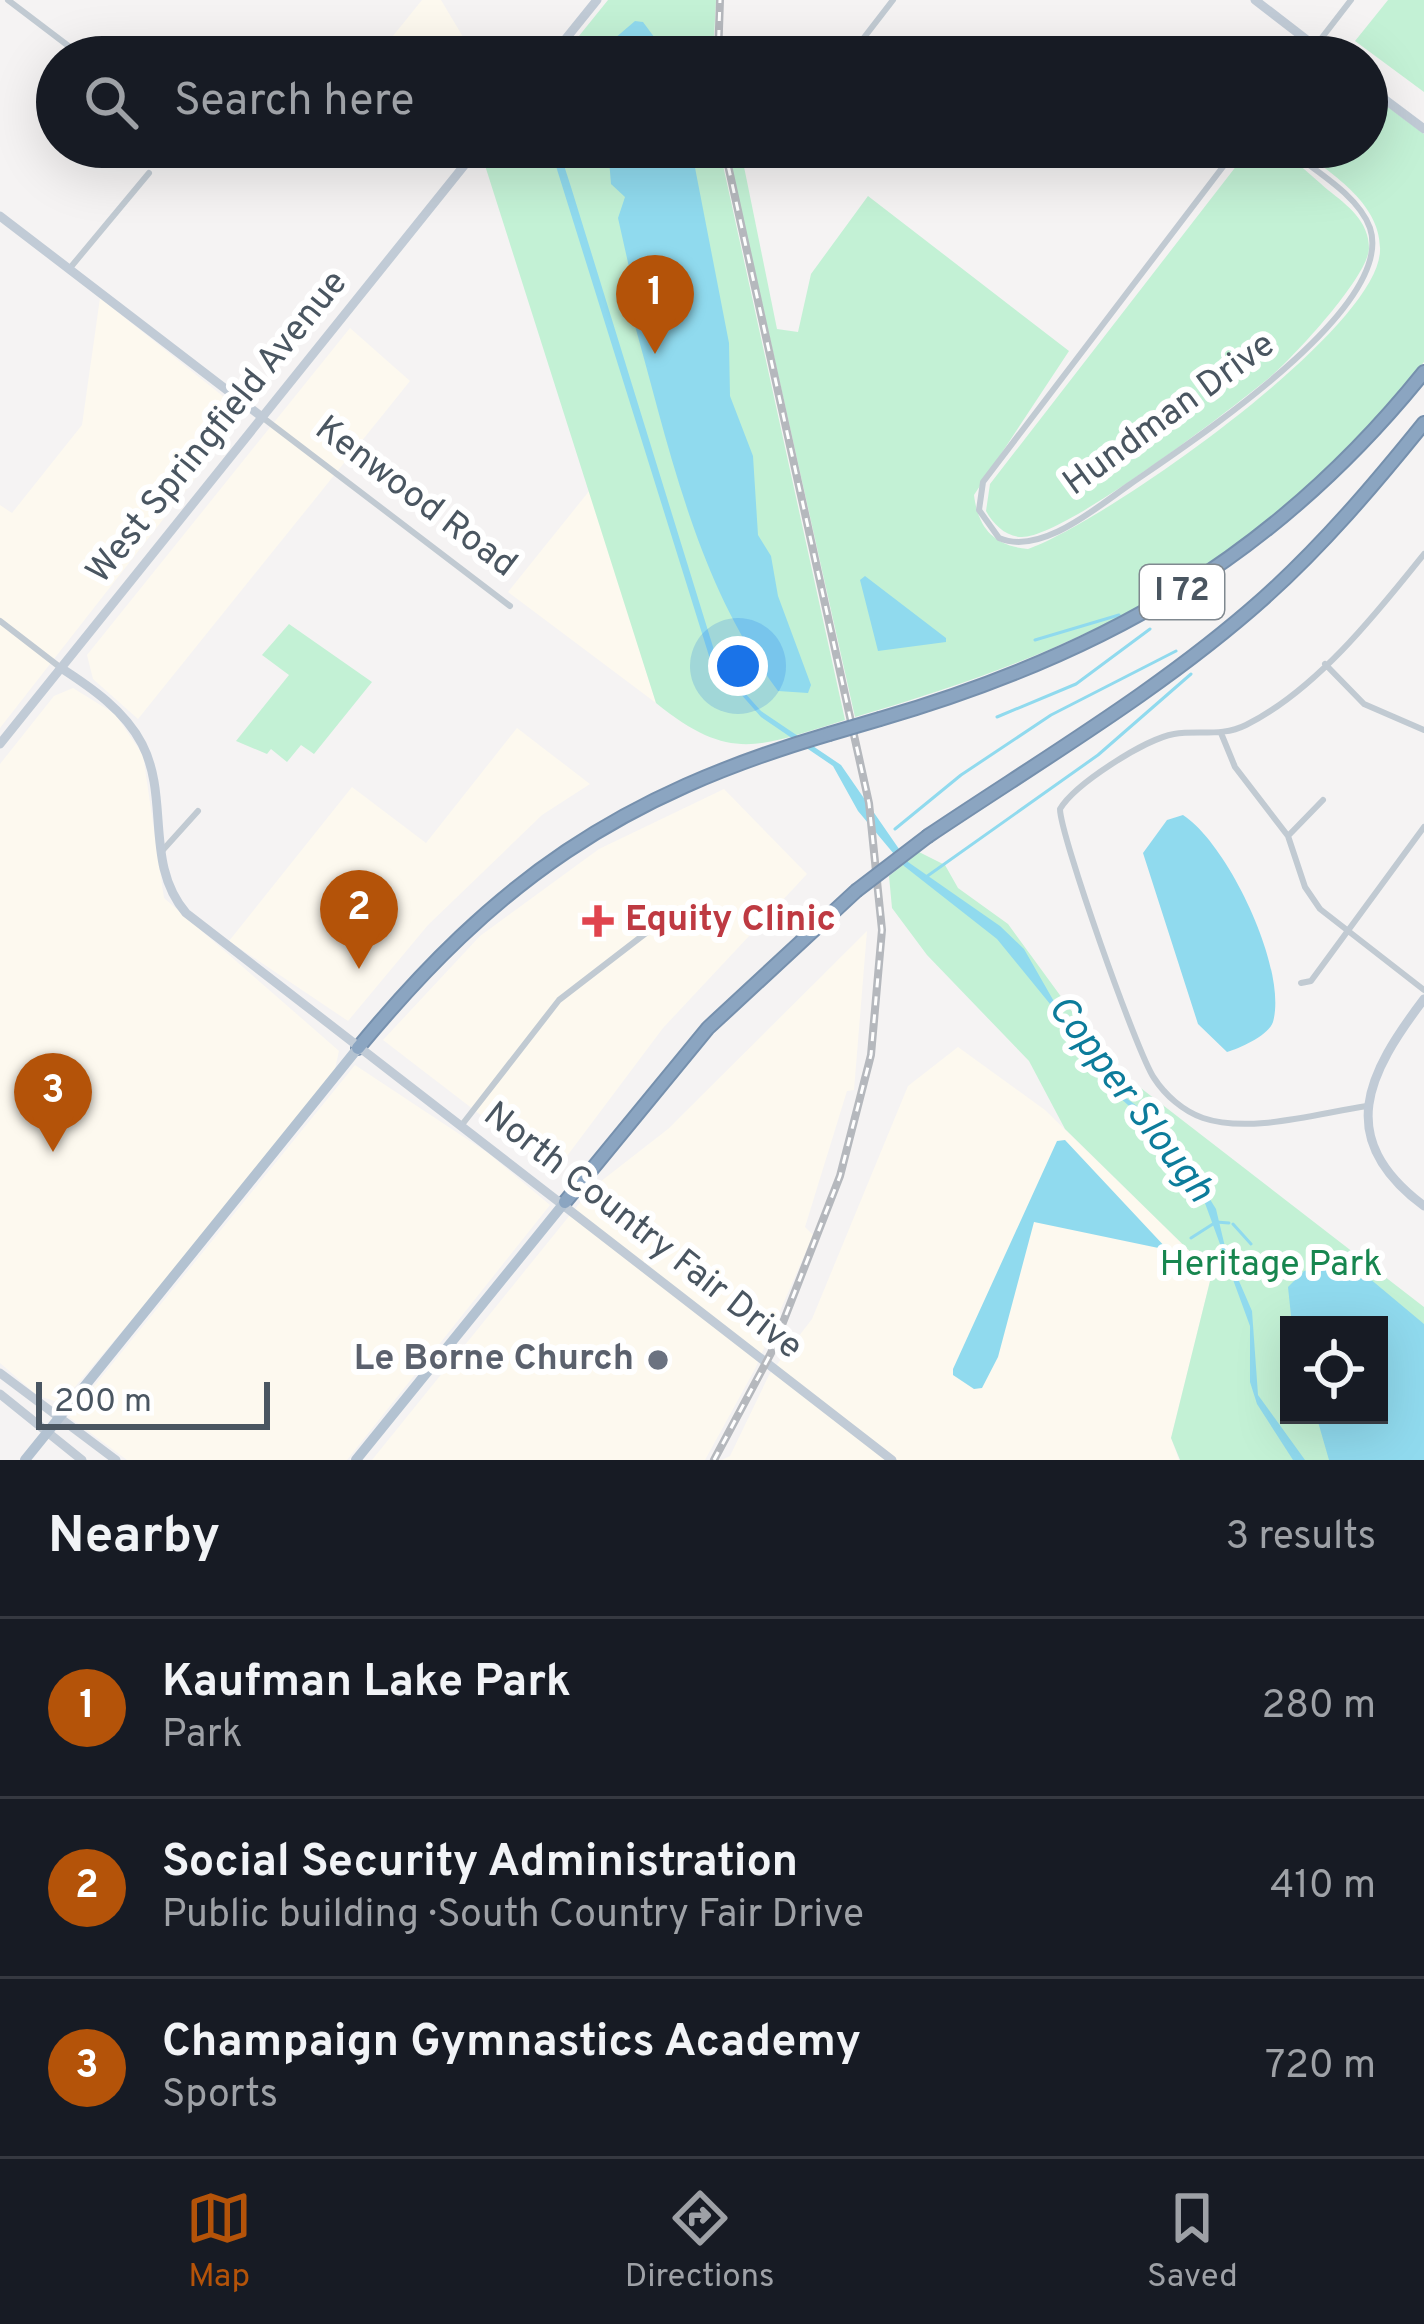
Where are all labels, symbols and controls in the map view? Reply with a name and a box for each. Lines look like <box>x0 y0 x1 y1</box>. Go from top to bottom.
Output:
search box <box>36 36 1388 168</box>
icon: search <box>78 69 144 135</box>
text: Search here <box>174 74 414 131</box>
pin: 1 <box>616 255 694 354</box>
street label: West Springfield Avenue <box>77 262 359 594</box>
street label: Hundman Drive <box>1055 323 1285 507</box>
street label: Kenwood Road <box>305 407 525 589</box>
road number: I 72 <box>1140 565 1224 619</box>
your location <box>708 636 768 696</box>
pin: 2 <box>320 870 398 969</box>
place label: Equity Clinic <box>625 898 836 944</box>
marker: Equity Clinic <box>582 905 614 937</box>
water label: Copper Slough <box>1035 986 1223 1214</box>
pin: 3 <box>14 1053 92 1152</box>
street label: North Country Fair Drive <box>473 1093 811 1371</box>
park label: Heritage Park <box>1160 1243 1382 1289</box>
map controls <box>1280 1316 1388 1424</box>
button: locate <box>1280 1316 1388 1424</box>
place label: Le Borne Church <box>354 1337 634 1383</box>
marker: Le Borne Church <box>645 1347 671 1373</box>
scale bar <box>36 1376 270 1429</box>
text: 200 m <box>54 1382 152 1424</box>
text: Nearby <box>48 1506 220 1571</box>
text: 3 results <box>1226 1514 1376 1563</box>
text: Kaufman Lake Park <box>162 1655 571 1712</box>
text: 1 <box>79 1683 95 1732</box>
text: 280 m <box>1261 1683 1376 1732</box>
text: Park <box>162 1712 243 1761</box>
text: Social Security Administration <box>162 1835 798 1892</box>
text: 2 <box>75 1863 99 1912</box>
text: 410 m <box>1270 1863 1376 1912</box>
text: Public building · South Country Fair Drive <box>162 1892 864 1941</box>
text: Champaign Gymnastics Academy <box>162 2015 861 2072</box>
text: 3 <box>75 2043 99 2092</box>
text: 720 m <box>1265 2043 1376 2092</box>
text: Sports <box>162 2072 278 2121</box>
tab: Map <box>186 2185 252 2299</box>
tab: Directions <box>625 2185 775 2299</box>
tab: Saved <box>1147 2185 1238 2299</box>

